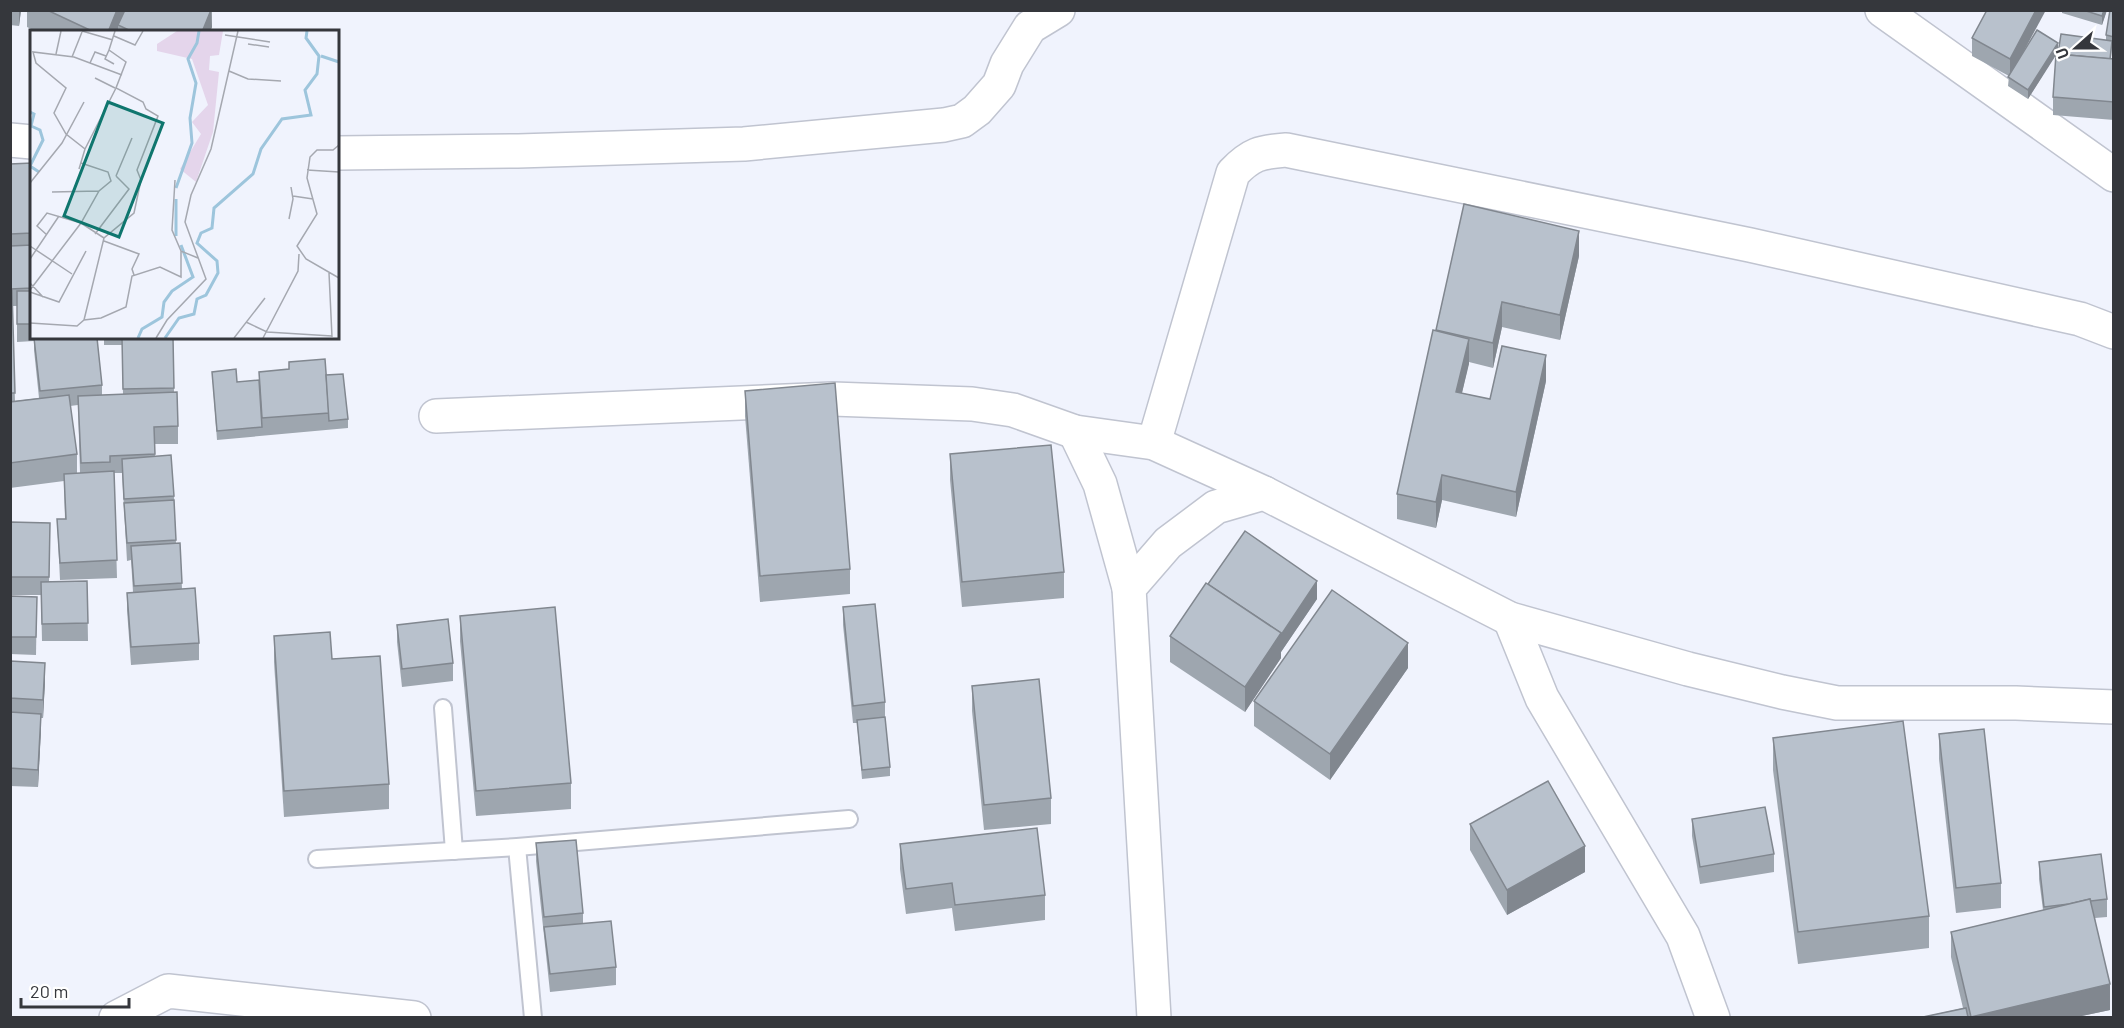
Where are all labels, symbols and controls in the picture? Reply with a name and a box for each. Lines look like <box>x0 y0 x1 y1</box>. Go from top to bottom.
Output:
north arrow <box>2046 18 2106 78</box>
inset map <box>30 30 339 339</box>
text: U <box>2051 45 2072 62</box>
scale bar <box>21 971 129 1009</box>
text: 20 m <box>30 980 68 1002</box>

